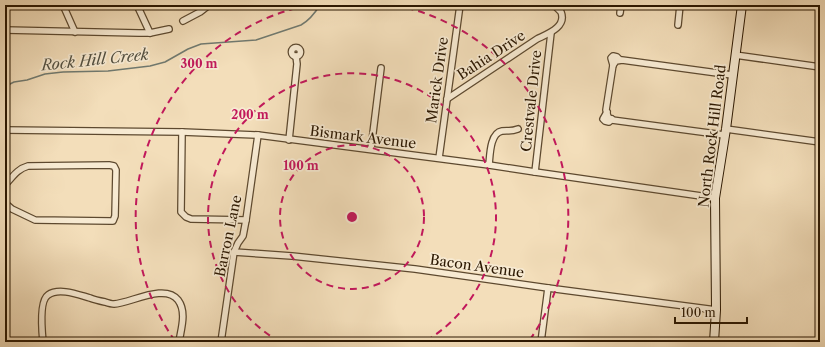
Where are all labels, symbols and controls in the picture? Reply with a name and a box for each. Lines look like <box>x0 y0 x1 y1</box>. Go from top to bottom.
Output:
street label: Bahia Drive <box>454 26 529 84</box>
street label: Marick Drive <box>422 36 452 124</box>
water label: Rock Hill Creek <box>40 44 150 75</box>
street label: Crestvale Drive <box>517 49 545 153</box>
text: 300 m <box>180 56 218 71</box>
street label: North Rock Hill Road <box>694 63 730 208</box>
text: 200 m <box>231 107 269 122</box>
street label: Bismark Avenue <box>309 122 417 152</box>
text: 100 m <box>283 158 319 173</box>
street label: Barron Lane <box>211 193 245 278</box>
centre of rings <box>345 210 359 224</box>
street label: Bacon Avenue <box>429 250 525 282</box>
scale bar <box>675 299 747 325</box>
text: 100 m <box>681 305 716 320</box>

